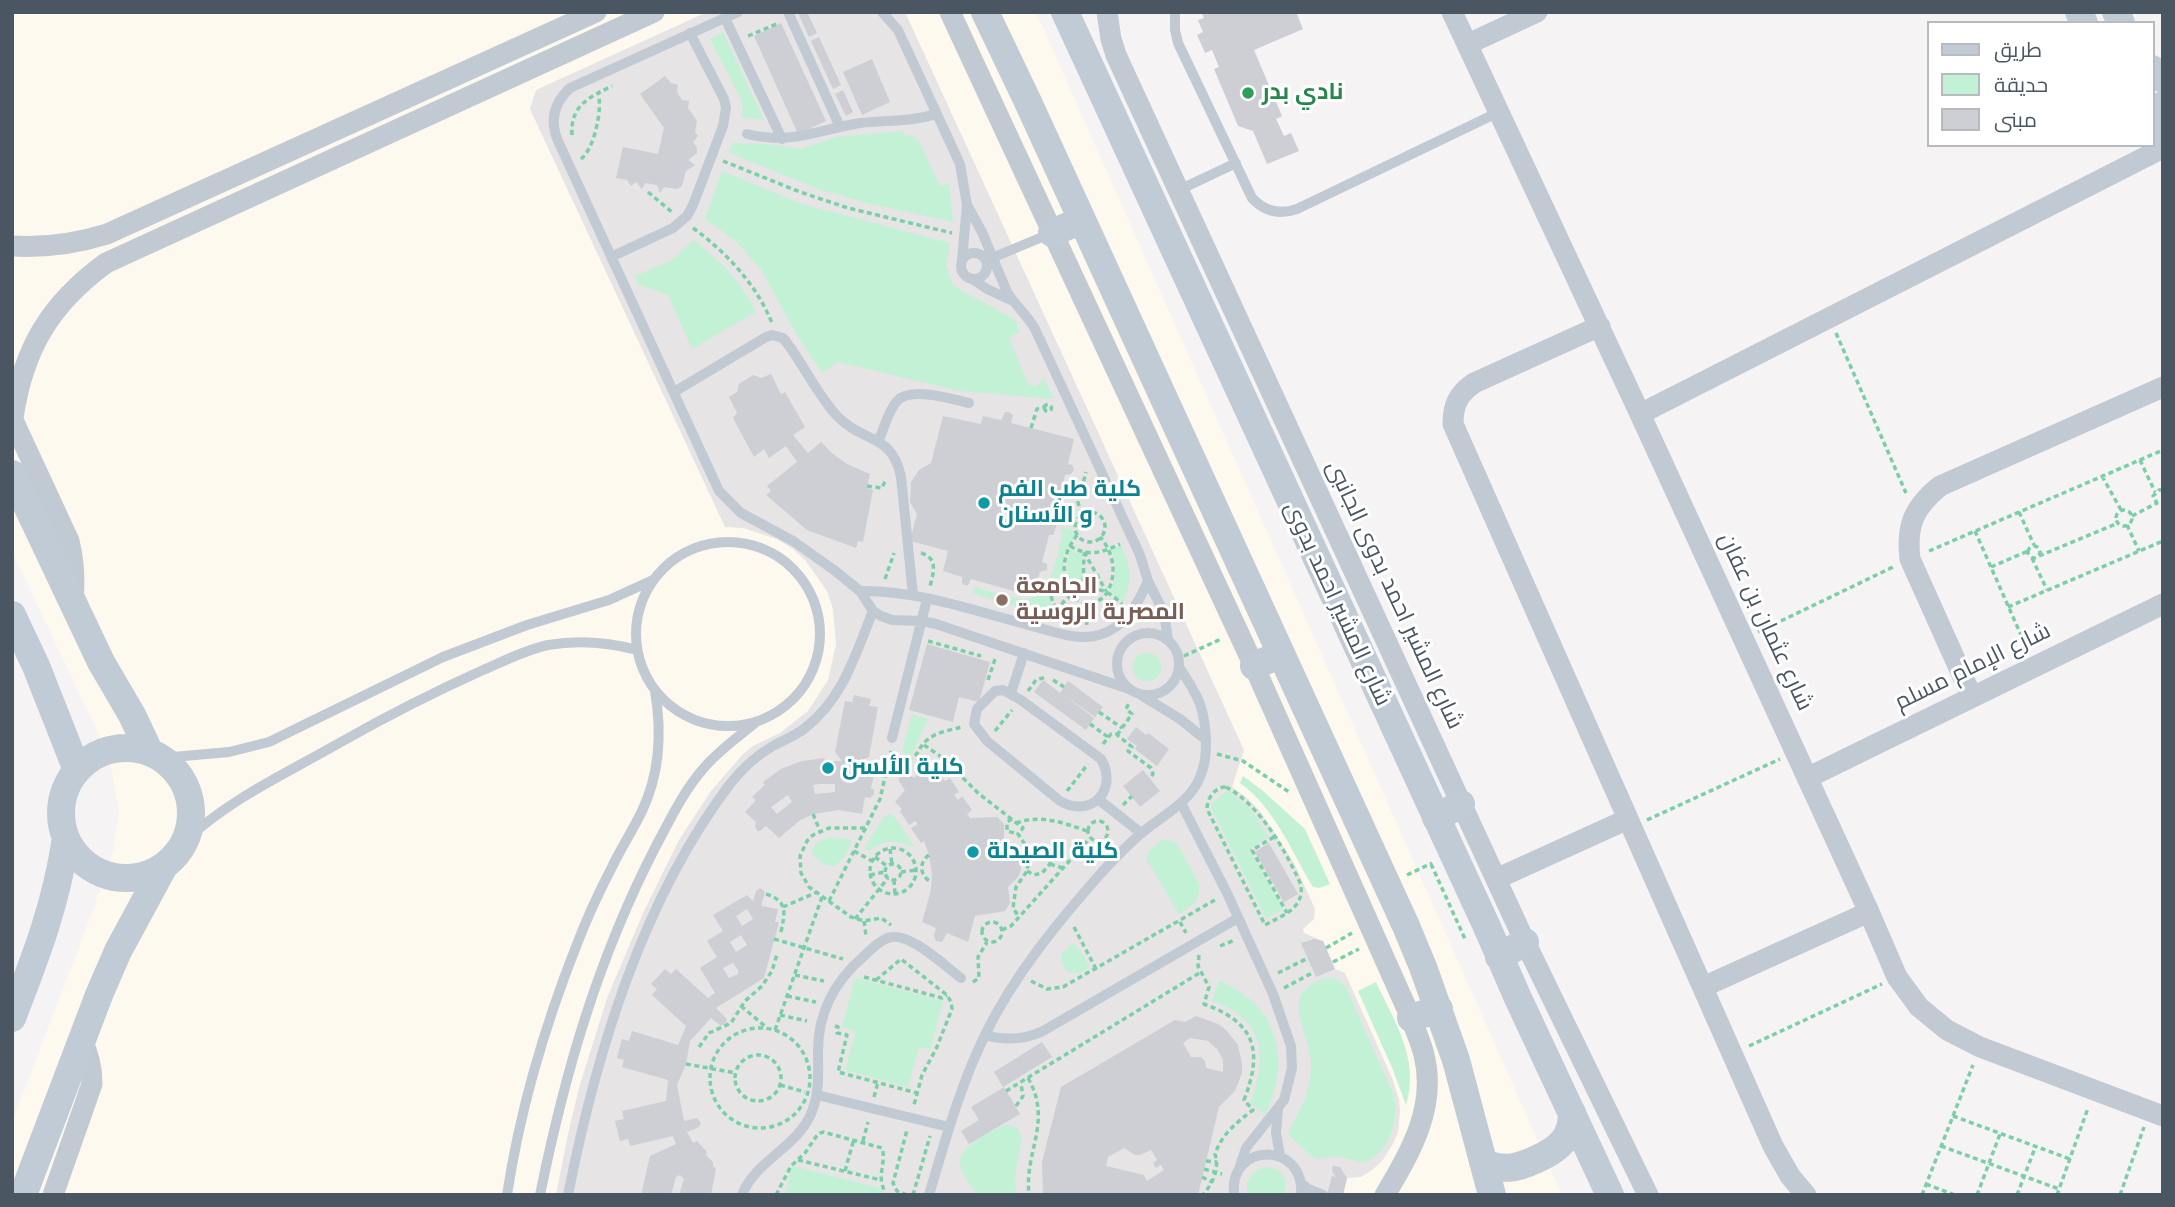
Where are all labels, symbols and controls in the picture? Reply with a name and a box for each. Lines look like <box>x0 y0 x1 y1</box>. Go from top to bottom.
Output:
legend <box>1926 21 2154 147</box>
text: طريق <box>1994 36 2042 63</box>
text: حديقة <box>1994 71 2048 98</box>
place label: نادي بدر <box>1262 79 1343 107</box>
marker: نادي بدر <box>1240 85 1256 101</box>
text: مبنى <box>1994 106 2037 133</box>
street label: شارع المشير احمد بدوى الجانبى <box>1320 456 1468 734</box>
place label: كلية طب الفم و الأسنان <box>998 476 1141 530</box>
marker: كلية طب الفم و الأسنان <box>976 495 992 511</box>
street label: شارع المشير احمد بدوى <box>1278 498 1396 710</box>
street label: شارع عثمان بن عفان <box>1712 529 1818 715</box>
place label: الجامعة المصرية الروسية <box>1016 573 1185 627</box>
marker: الجامعة المصرية الروسية <box>994 592 1010 608</box>
street label: شارع الإمام مسلم <box>1891 617 2055 717</box>
place label: كلية الألسن <box>842 754 964 782</box>
marker: كلية الألسن <box>820 760 836 776</box>
place label: كلية الصيدلة <box>987 838 1119 866</box>
marker: كلية الصيدلة <box>965 844 981 860</box>

